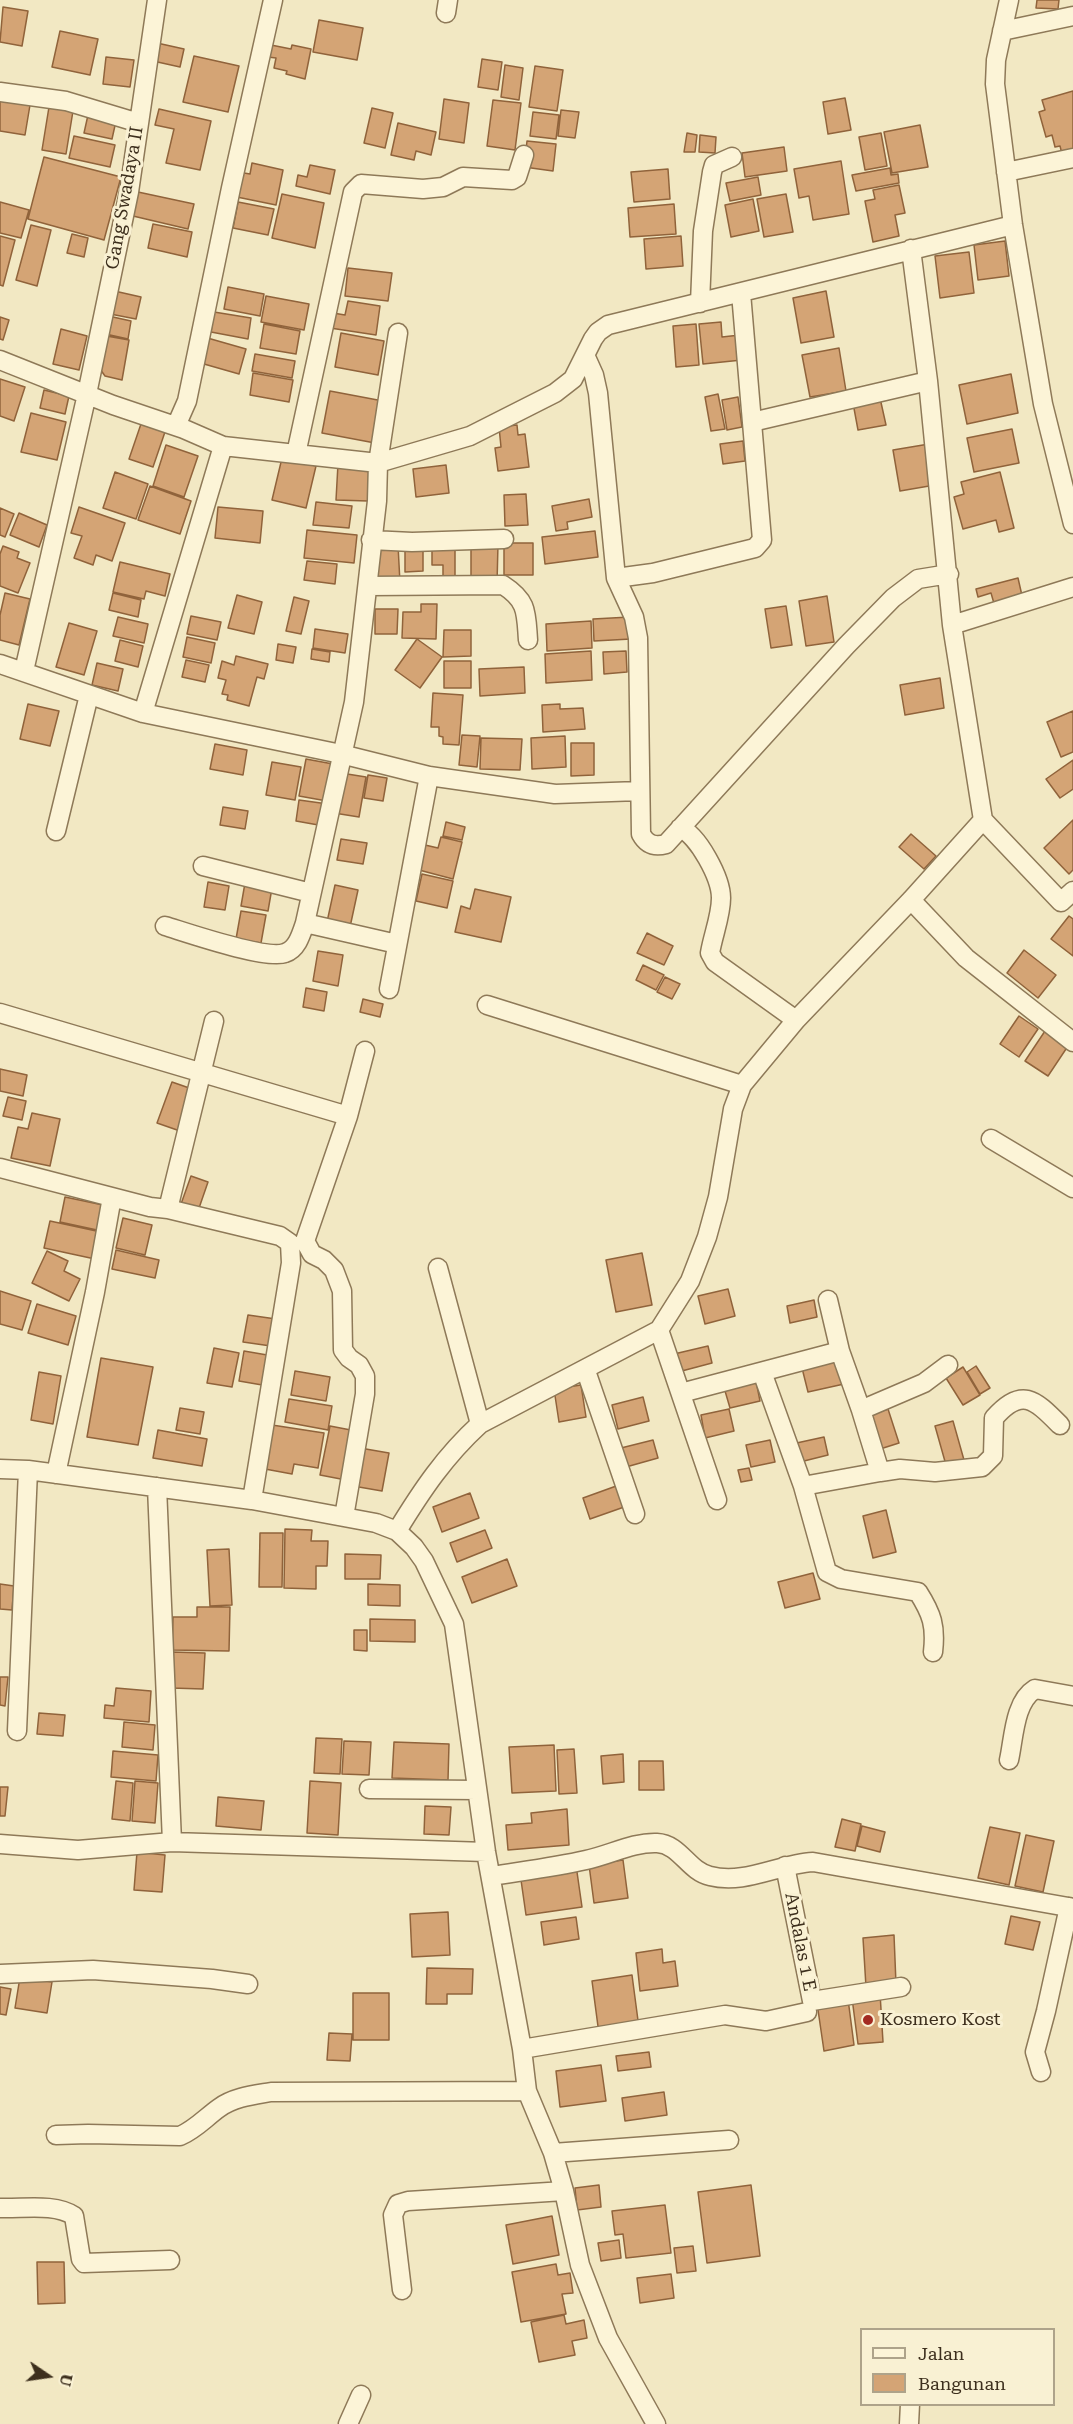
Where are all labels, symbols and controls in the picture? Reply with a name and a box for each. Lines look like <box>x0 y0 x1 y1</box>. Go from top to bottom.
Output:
street label: Gang Swadaya II <box>102 125 148 271</box>
street label: Andalas 1 E <box>780 1891 820 1993</box>
place label: Kosmero Kost <box>880 2009 1001 2031</box>
marker: Kosmero Kost <box>861 2013 875 2027</box>
legend <box>860 2328 1055 2406</box>
text: Jalan <box>918 2343 964 2364</box>
north arrow <box>18 2346 78 2406</box>
text: U <box>55 2372 77 2388</box>
text: Bangunan <box>918 2373 1006 2394</box>

